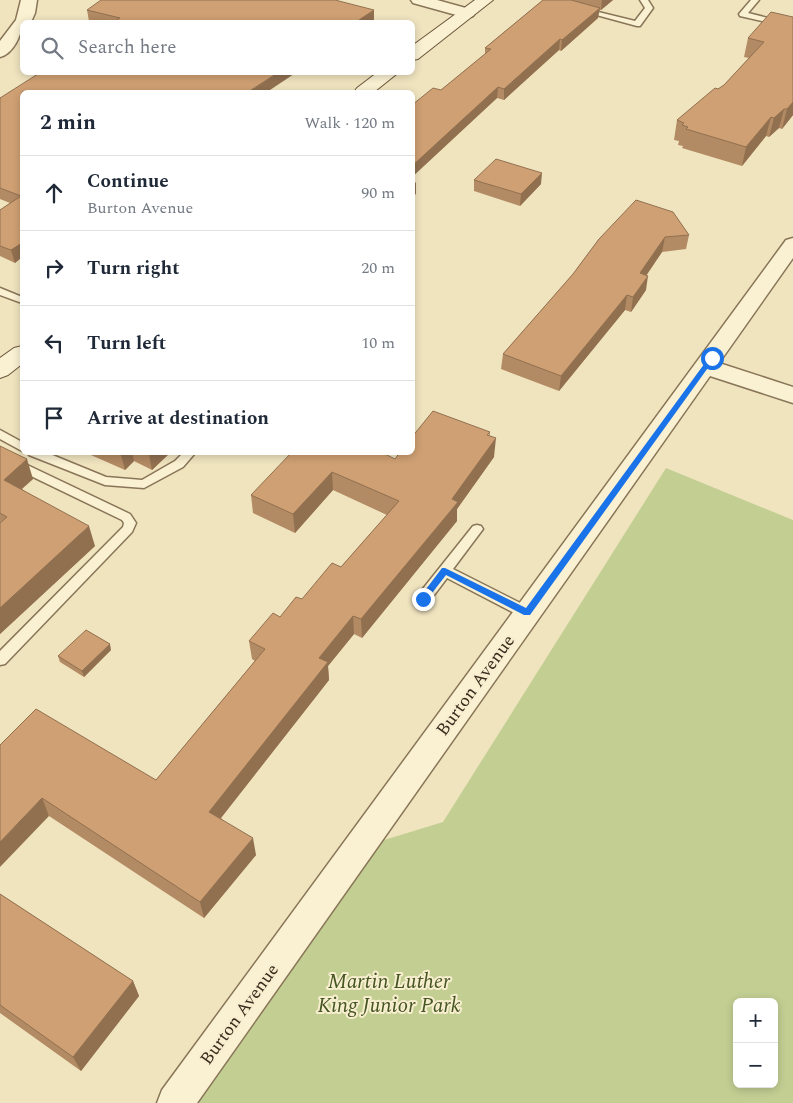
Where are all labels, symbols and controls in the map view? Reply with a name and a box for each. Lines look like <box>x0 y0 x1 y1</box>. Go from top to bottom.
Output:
search box <box>20 20 415 75</box>
text: Search here <box>78 33 177 62</box>
icon: search <box>38 34 66 62</box>
text: 2 min <box>40 107 96 139</box>
text: Walk · 120 m <box>304 111 395 135</box>
text: Continue <box>87 167 169 196</box>
icon: ahead <box>40 179 68 207</box>
text: 90 m <box>361 181 395 205</box>
text: Burton Avenue <box>87 196 193 220</box>
icon: right <box>40 254 68 282</box>
text: Turn right <box>87 254 180 283</box>
text: 20 m <box>361 256 395 280</box>
icon: left <box>40 329 68 357</box>
text: Turn left <box>87 329 166 358</box>
text: 10 m <box>361 331 395 355</box>
route start <box>701 347 724 370</box>
icon: arrive <box>40 404 68 432</box>
text: Arrive at destination <box>87 404 269 433</box>
route end <box>412 588 435 611</box>
street label: Burton Avenue <box>429 629 521 742</box>
street label: Burton Avenue <box>193 958 285 1071</box>
park label: Martin Luther King Junior Park <box>318 966 461 1022</box>
map controls <box>733 998 778 1088</box>
button: + <box>733 998 778 1043</box>
button: − <box>733 1043 778 1088</box>

